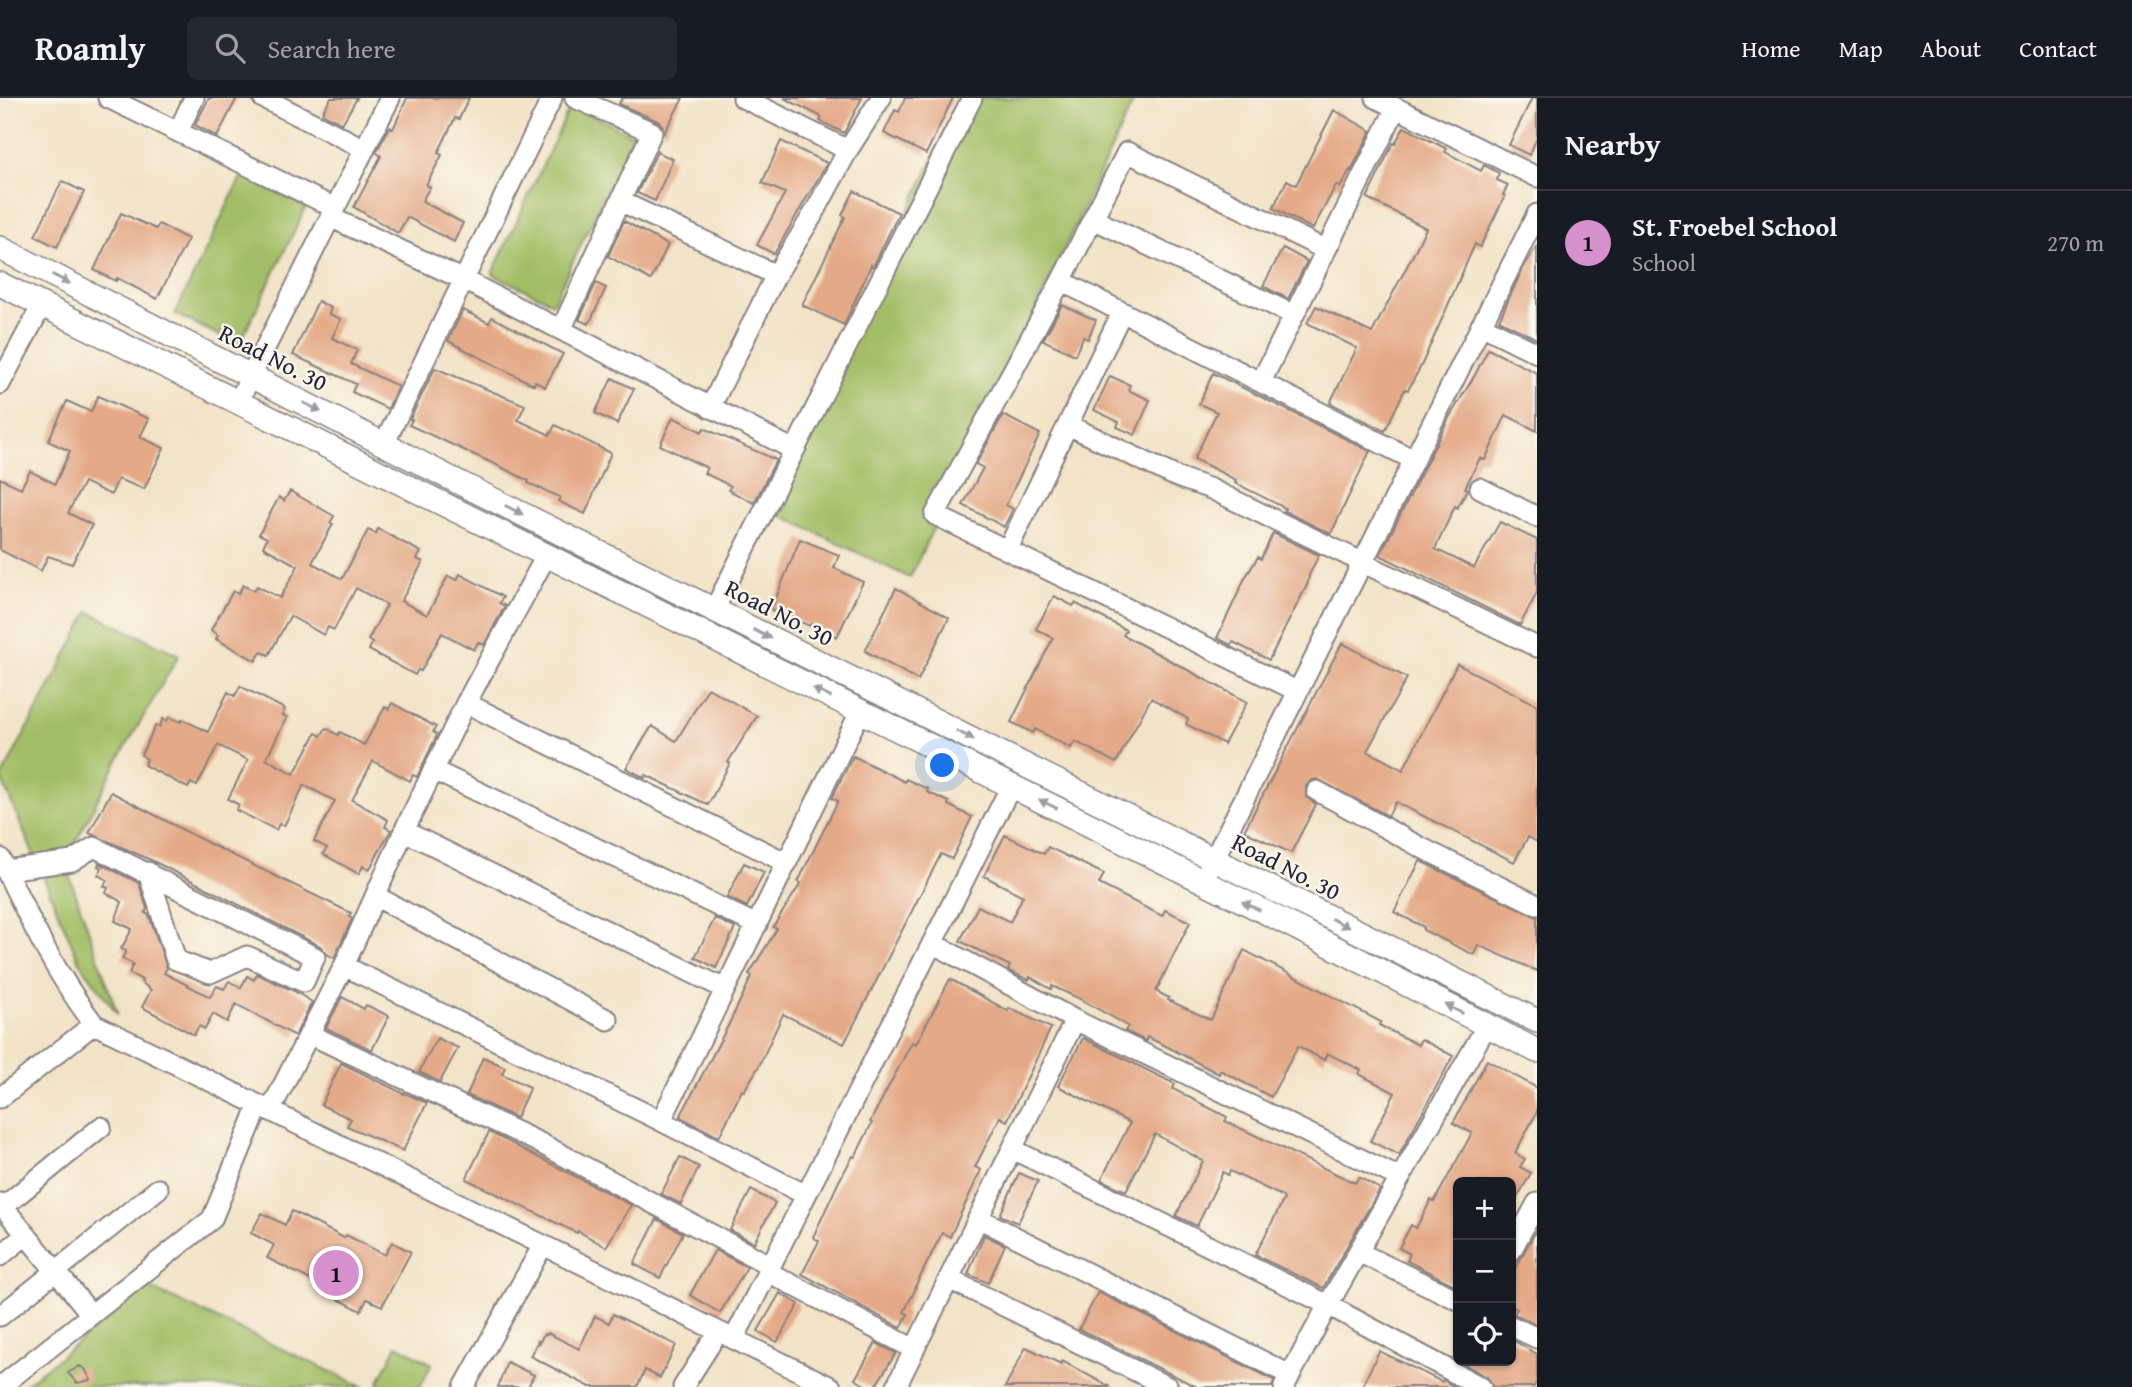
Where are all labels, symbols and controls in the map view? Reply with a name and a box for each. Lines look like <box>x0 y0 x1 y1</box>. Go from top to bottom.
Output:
search box <box>187 17 677 80</box>
text: Roamly <box>35 24 145 72</box>
icon: search <box>211 29 249 67</box>
text: Search here <box>267 29 396 68</box>
text: Home <box>1742 31 1801 66</box>
text: Map <box>1839 31 1883 66</box>
text: About <box>1921 31 1981 66</box>
text: Contact <box>2019 31 2097 66</box>
text: Nearby <box>1565 122 1661 166</box>
text: St. Froebel School <box>1632 207 1837 246</box>
text: 1 <box>1582 226 1594 259</box>
text: 270 m <box>2047 226 2104 259</box>
text: School <box>1632 246 1696 279</box>
one-way arrow <box>51 273 71 284</box>
street label: Road No. 30 <box>213 315 334 400</box>
one-way arrow <box>302 401 322 413</box>
one-way arrow <box>504 505 524 516</box>
street label: Road No. 30 <box>719 570 840 655</box>
one-way arrow <box>752 628 772 639</box>
one-way arrow <box>812 687 832 698</box>
one-way arrow <box>955 730 975 741</box>
your location <box>925 748 959 782</box>
one-way arrow <box>1038 799 1058 810</box>
street label: Road No. 30 <box>1226 824 1347 909</box>
one-way arrow <box>1241 900 1261 911</box>
one-way arrow <box>1330 917 1350 928</box>
one-way arrow <box>1444 1003 1464 1014</box>
map controls <box>1453 1177 1516 1366</box>
button: + <box>1453 1177 1516 1240</box>
button: − <box>1453 1240 1516 1303</box>
pin: 1 <box>313 1247 359 1299</box>
button: locate <box>1453 1303 1516 1366</box>

